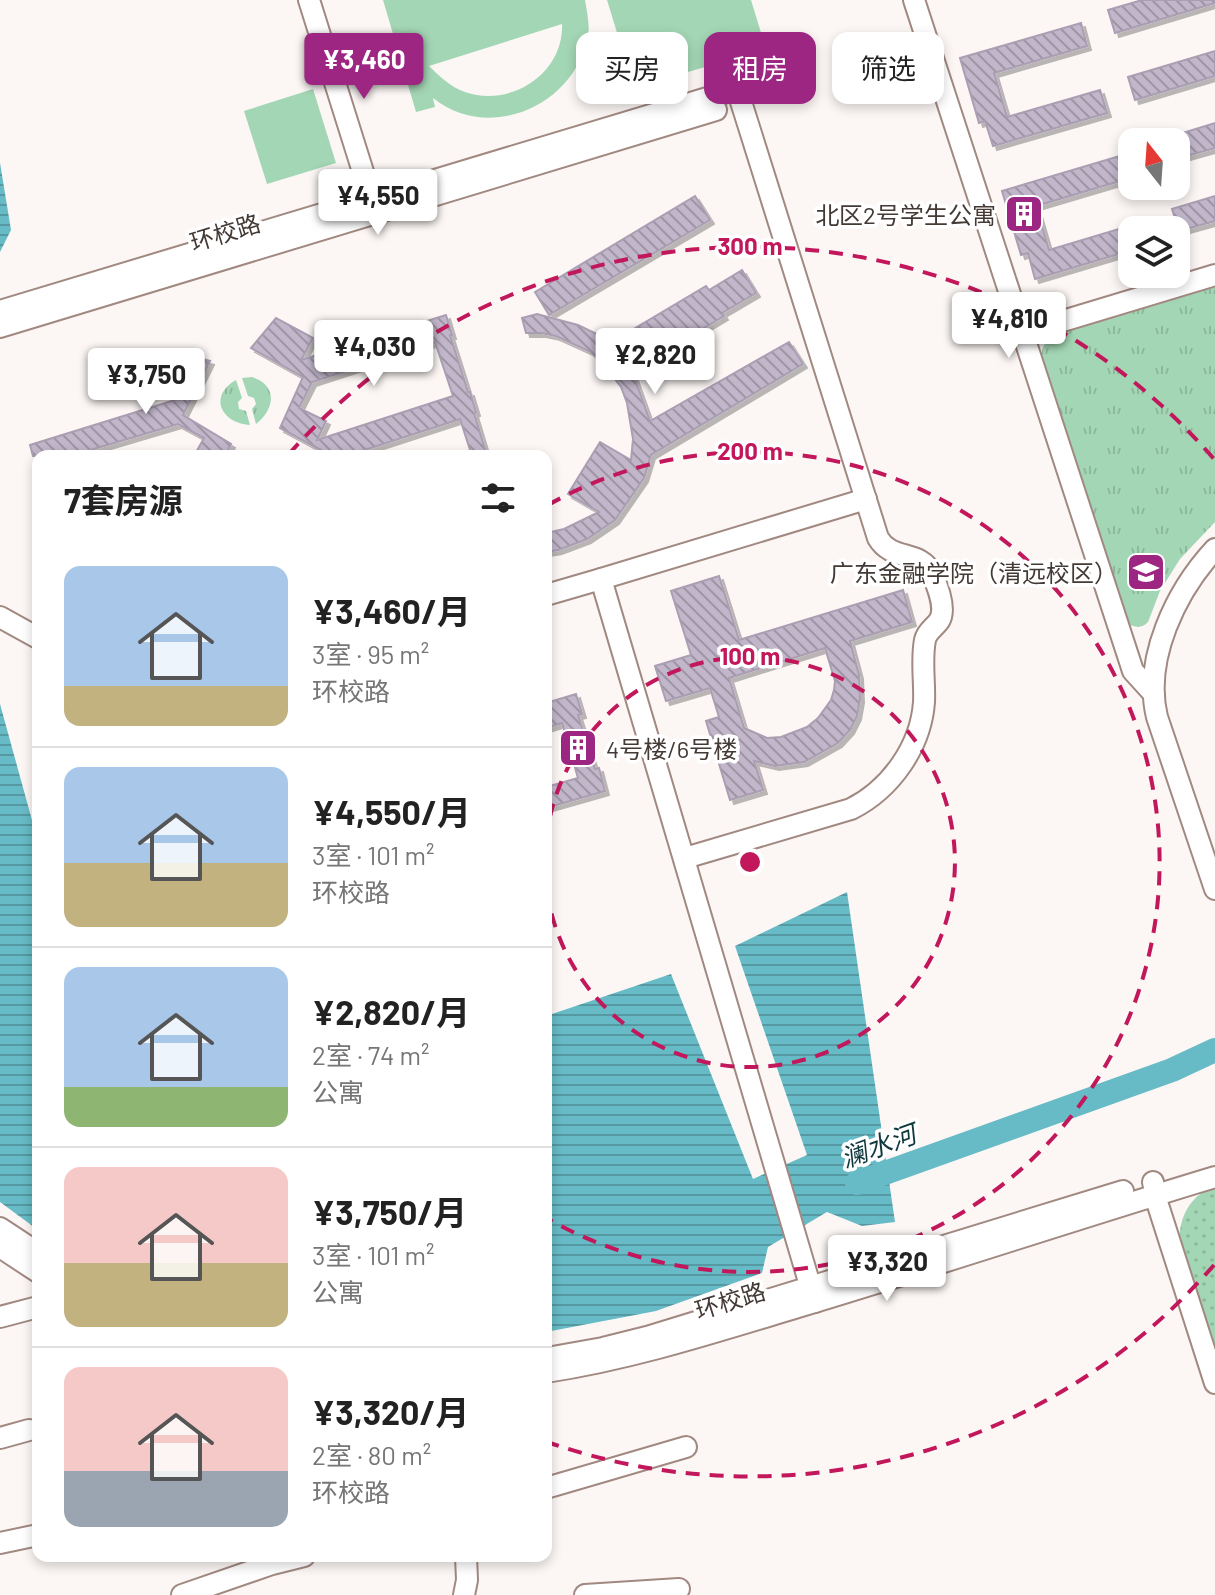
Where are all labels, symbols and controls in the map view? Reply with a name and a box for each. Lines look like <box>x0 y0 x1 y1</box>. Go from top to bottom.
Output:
chip: 买房 <box>576 32 688 104</box>
chip: 租房 <box>704 32 816 104</box>
chip: 筛选 <box>832 32 944 104</box>
pin: ¥3,460 <box>299 33 429 101</box>
text: ¥3,460 <box>322 43 406 74</box>
north arrow <box>1118 128 1190 200</box>
map controls <box>1118 128 1190 288</box>
pin: ¥4,550 <box>313 169 443 237</box>
text: ¥4,550 <box>336 179 420 210</box>
building icon: 北区2号学生公寓 <box>1003 193 1045 235</box>
place label: 北区2号学生公寓 <box>815 200 996 229</box>
street label: 环校路 <box>186 208 264 256</box>
button: layers <box>1118 216 1190 288</box>
text: 300 m <box>717 231 783 260</box>
pin: ¥4,810 <box>944 292 1074 360</box>
text: ¥4,810 <box>970 302 1048 333</box>
pin: ¥4,030 <box>309 320 439 388</box>
pin: ¥2,820 <box>590 328 720 396</box>
text: ¥4,030 <box>332 330 416 361</box>
text: ¥2,820 <box>614 338 696 369</box>
pin: ¥3,750 <box>81 348 211 416</box>
text: ¥3,750 <box>106 358 186 389</box>
text: 200 m <box>717 436 783 465</box>
icon: filters <box>476 476 520 520</box>
text: 7套房源 <box>64 479 183 520</box>
school or university icon: 广东金融学院（清远校区） <box>1125 551 1167 593</box>
place label: 广东金融学院（清远校区） <box>830 558 1118 587</box>
text: ¥3,460/月 <box>312 590 471 631</box>
icon: home <box>128 598 224 694</box>
text: 3室 · 95 m² <box>312 638 429 669</box>
text: 100 m <box>720 641 780 670</box>
text: 环校路 <box>312 675 390 706</box>
building icon: 4号楼/6号楼 <box>557 727 599 769</box>
place label: 4号楼/6号楼 <box>606 734 737 763</box>
text: ¥4,550/月 <box>312 791 471 832</box>
icon: home <box>128 799 224 895</box>
text: 3室 · 101 m² <box>312 839 435 870</box>
centre of rings <box>736 848 764 876</box>
text: 环校路 <box>312 876 390 907</box>
text: ¥2,820/月 <box>312 991 470 1032</box>
icon: home <box>128 999 224 1095</box>
text: 2室 · 74 m² <box>312 1039 430 1070</box>
text: 公寓 <box>312 1076 364 1107</box>
water label: 澜水河 <box>836 1115 925 1173</box>
text: ¥3,750/月 <box>312 1191 467 1232</box>
icon: home <box>128 1199 224 1295</box>
pin: ¥3,320 <box>822 1235 952 1303</box>
text: 3室 · 101 m² <box>312 1239 435 1270</box>
text: ¥3,320 <box>846 1245 928 1276</box>
text: 公寓 <box>312 1276 364 1307</box>
street label: 环校路 <box>691 1276 769 1324</box>
text: ¥3,320/月 <box>312 1391 470 1432</box>
icon: home <box>128 1399 224 1495</box>
text: 2室 · 80 m² <box>312 1439 431 1470</box>
text: 环校路 <box>312 1476 390 1507</box>

